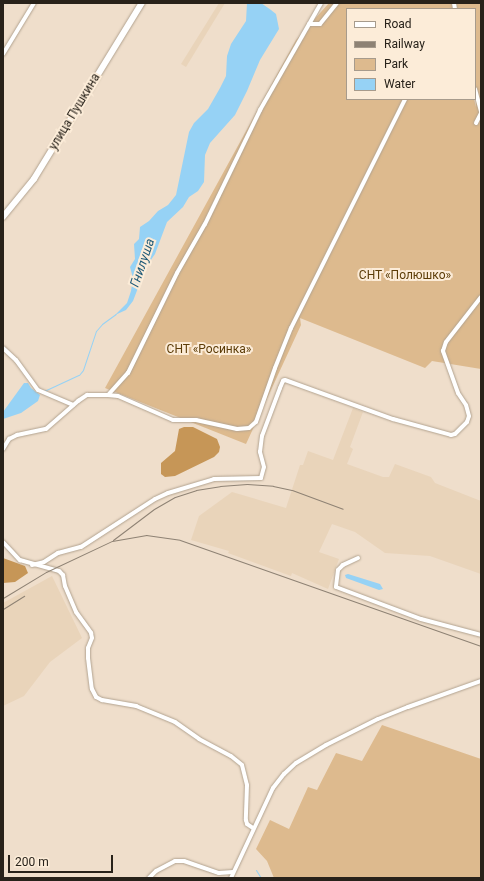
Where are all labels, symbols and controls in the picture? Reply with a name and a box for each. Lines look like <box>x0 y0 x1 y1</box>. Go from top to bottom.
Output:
legend <box>346 8 476 100</box>
text: Road <box>384 17 412 31</box>
text: Railway <box>384 37 425 51</box>
text: Park <box>384 57 408 71</box>
street label: улица Пушкина <box>46 71 104 153</box>
text: Water <box>384 77 415 91</box>
water label: Гнилуша <box>127 237 159 289</box>
park label: СНТ «Полюшко» <box>359 269 451 283</box>
park label: СНТ «Росинка» <box>166 343 252 357</box>
scale bar <box>10 847 115 873</box>
text: 200 m <box>15 855 49 869</box>

